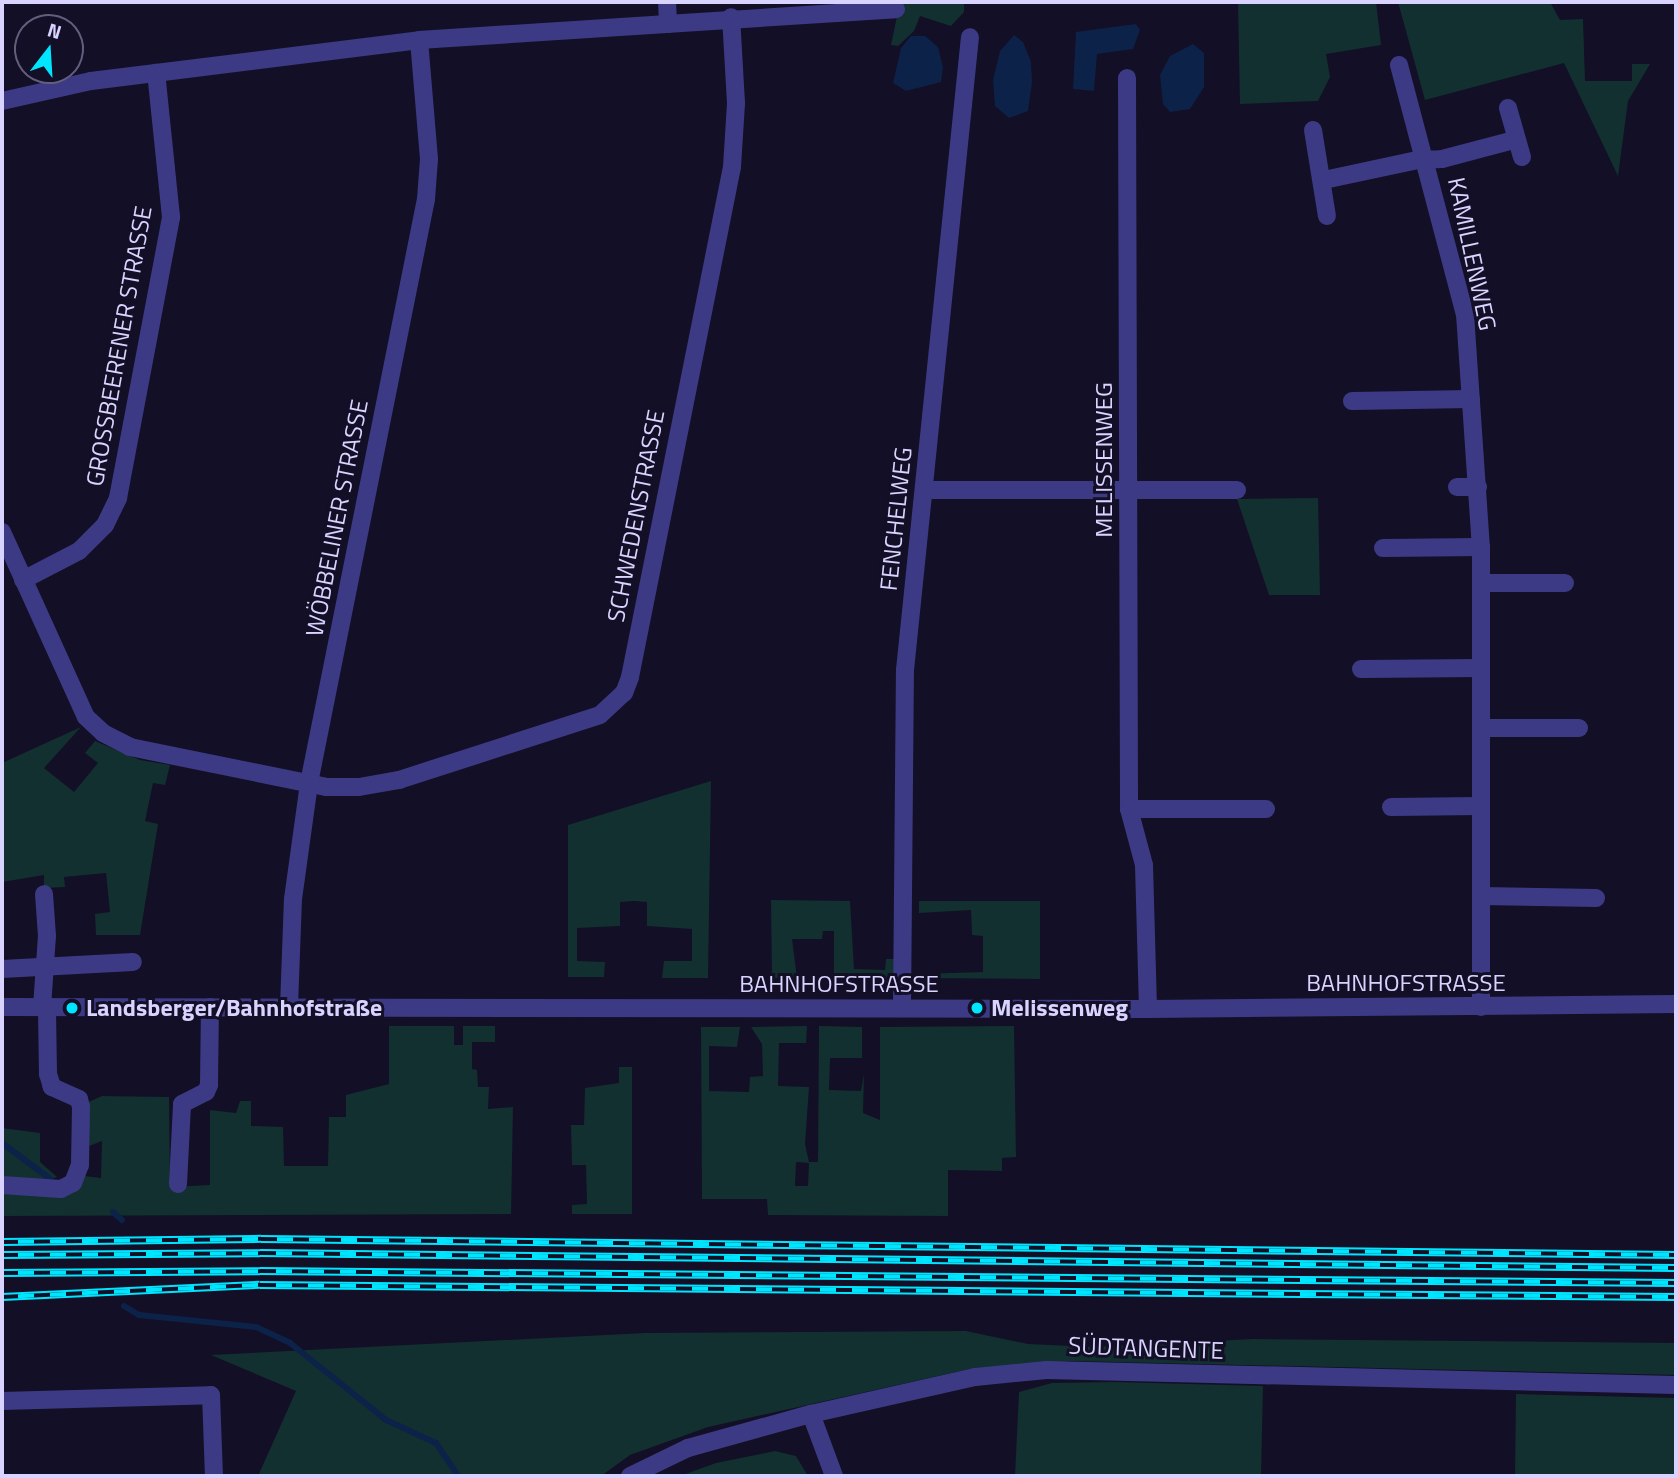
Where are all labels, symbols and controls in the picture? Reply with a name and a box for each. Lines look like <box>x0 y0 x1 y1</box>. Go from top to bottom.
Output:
north arrow <box>14 14 84 84</box>
text: N <box>44 15 65 46</box>
street label: KAMILLENWEG <box>1442 175 1502 333</box>
street label: GROSSBEERENER STRASSE <box>80 204 158 488</box>
street label: MELISSENWEG <box>1090 382 1118 538</box>
street label: WÖBBELINER STRASSE <box>300 397 374 639</box>
street label: SCHWEDENSTRASSE <box>601 408 671 624</box>
street label: FENCHELWEG <box>874 446 918 592</box>
street label: BAHNHOFSTRASSE <box>1306 969 1506 997</box>
street label: BAHNHOFSTRASSE <box>739 970 939 998</box>
place label: Landsberger/Bahnhofstraße <box>86 994 382 1022</box>
place label: Melissenweg <box>991 994 1128 1022</box>
marker: Landsberger/Bahnhofstraße <box>64 1000 80 1016</box>
marker: Melissenweg <box>969 1000 985 1016</box>
street label: SÜDTANGENTE <box>1068 1331 1224 1365</box>

